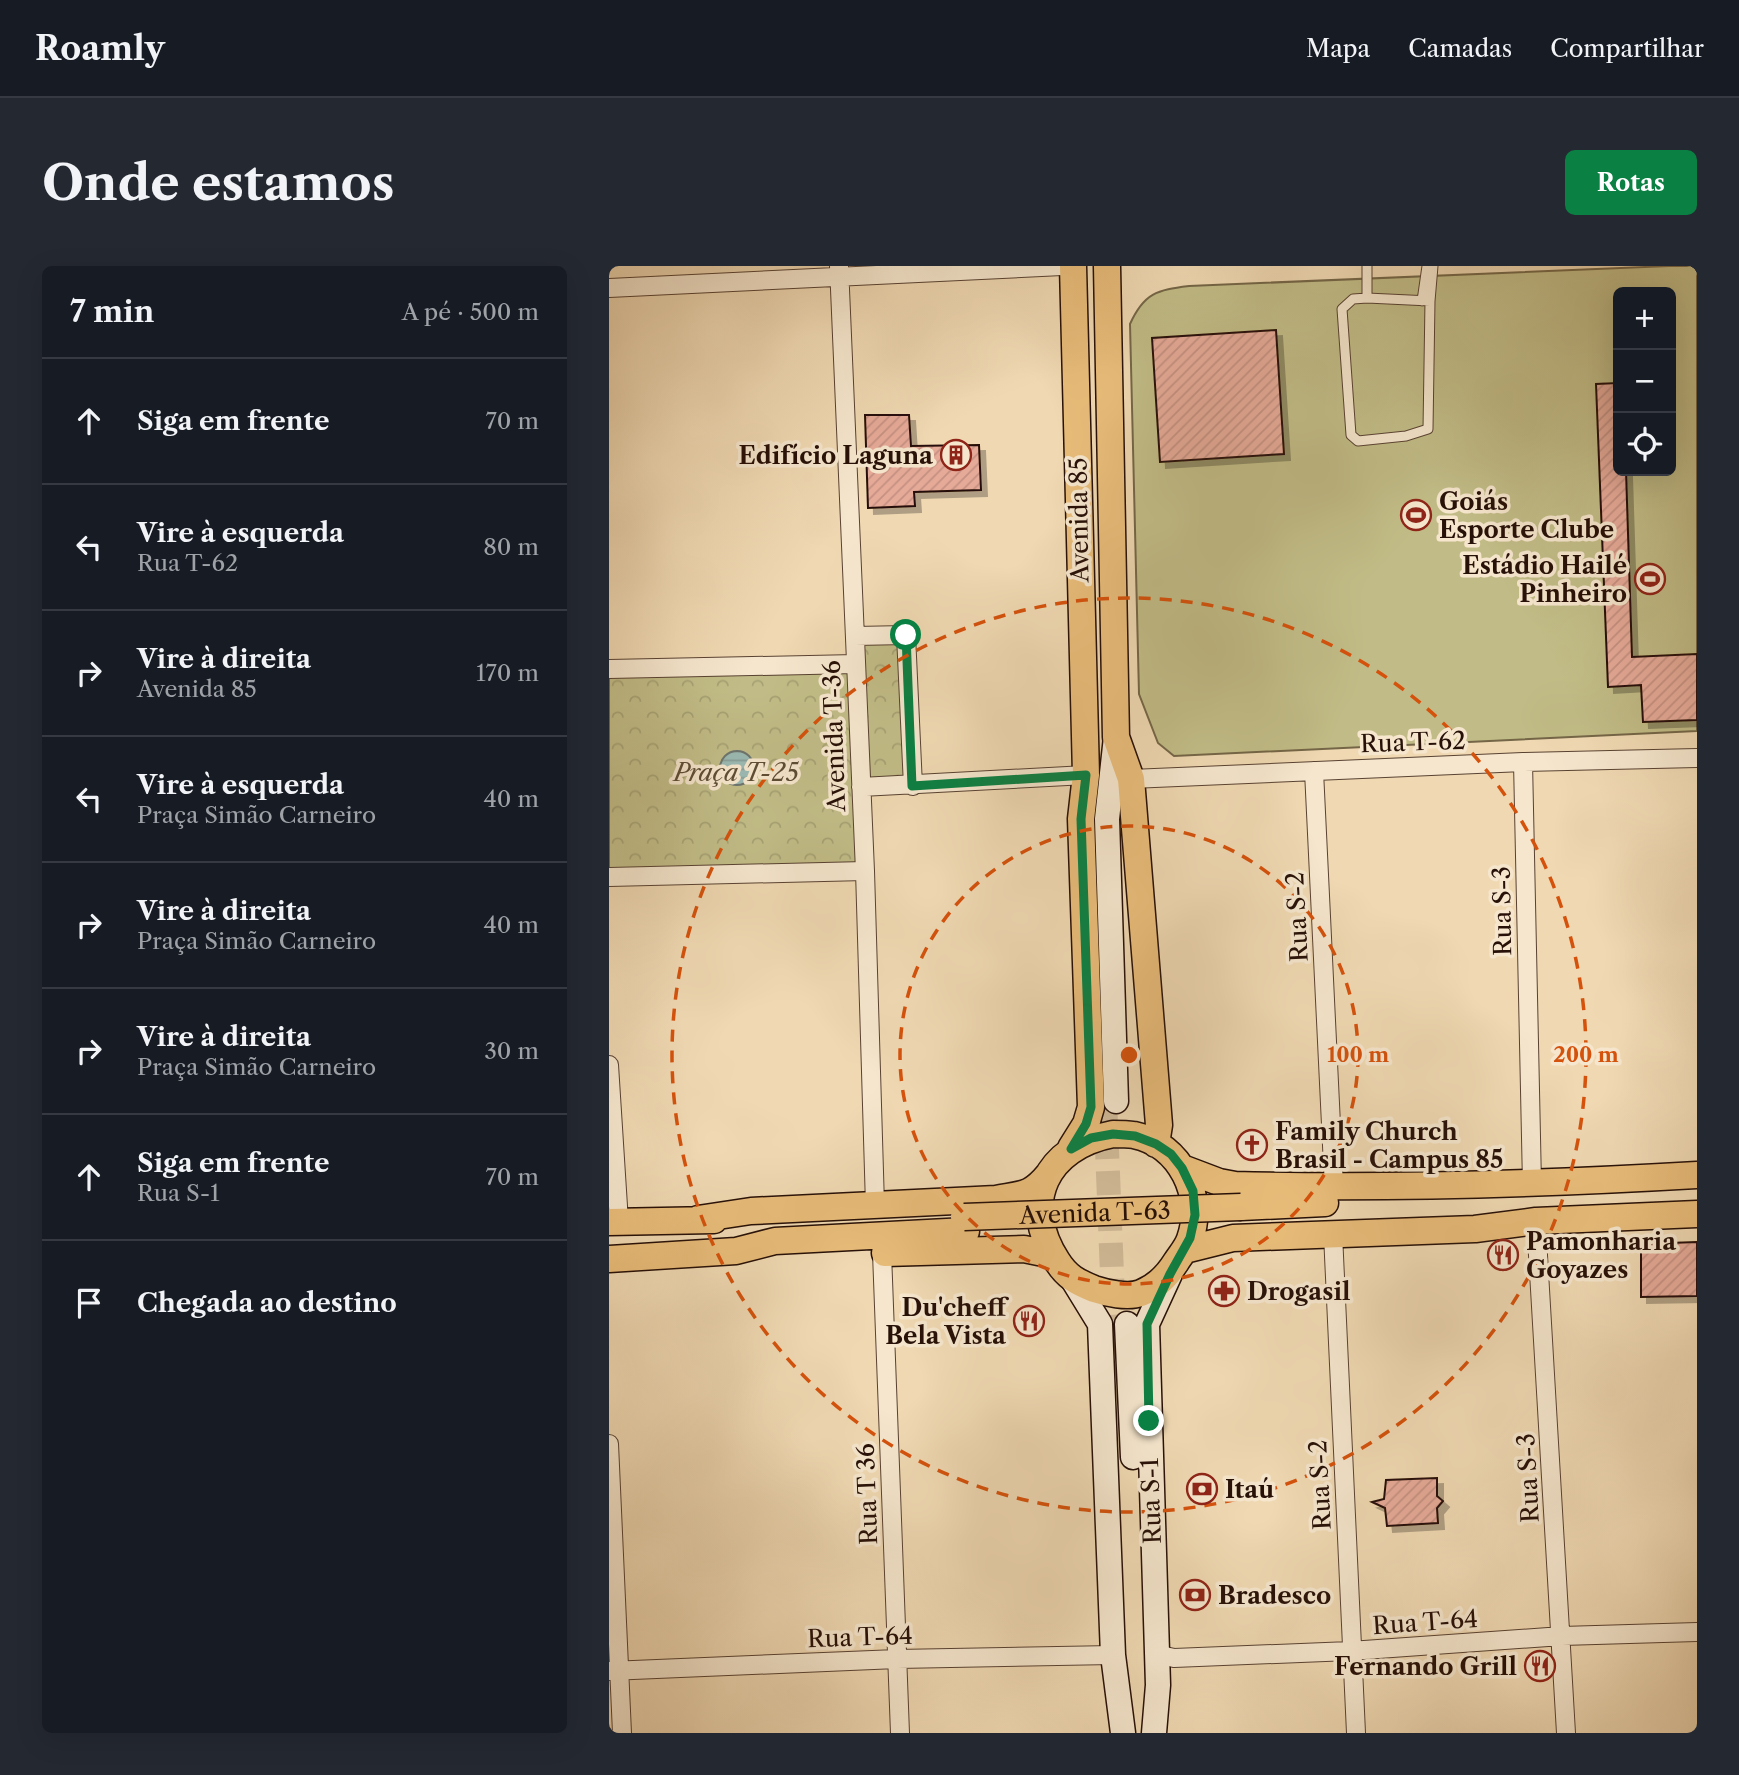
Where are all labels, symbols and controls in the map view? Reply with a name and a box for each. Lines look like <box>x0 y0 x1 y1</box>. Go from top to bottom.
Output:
text: Roamly <box>35 28 165 69</box>
text: Mapa <box>1306 34 1370 63</box>
text: Camadas <box>1408 34 1512 63</box>
text: Compartilhar <box>1550 34 1704 63</box>
button: Rotas <box>1565 150 1697 215</box>
text: Onde estamos <box>42 152 394 213</box>
map controls <box>1613 287 1676 476</box>
button: + <box>1613 287 1676 350</box>
text: 7 min <box>70 293 154 330</box>
text: A pé · 500 m <box>402 298 539 326</box>
button: − <box>1613 350 1676 413</box>
icon: ahead <box>70 402 108 440</box>
text: Siga em frente <box>137 405 330 437</box>
text: 70 m <box>486 407 539 435</box>
button: locate <box>1613 413 1676 476</box>
building icon: Edifício Laguna <box>939 438 973 472</box>
place label: Edifício Laguna <box>738 441 934 470</box>
street label: Avenida 85 <box>1063 457 1095 584</box>
place label: Goiás Esporte Clube <box>1439 487 1614 544</box>
sports icon: Goiás Esporte Clube <box>1399 498 1433 532</box>
text: Vire à esquerda <box>137 517 344 549</box>
icon: left <box>70 528 108 566</box>
text: 80 m <box>483 533 539 561</box>
text: Rua T-62 <box>137 549 238 577</box>
place label: Estádio Hailé Pinheiro <box>1462 551 1627 608</box>
sports icon: Estádio Hailé Pinheiro <box>1633 562 1667 596</box>
route start <box>890 619 921 650</box>
text: Vire à direita <box>137 643 311 675</box>
icon: right <box>70 654 108 692</box>
text: 170 m <box>476 659 539 687</box>
street label: Avenida T-36 <box>817 660 851 813</box>
text: Avenida 85 <box>137 675 257 703</box>
street label: Rua T-62 <box>1360 726 1466 758</box>
park label: Praça T-25 <box>672 758 799 787</box>
text: Vire à esquerda <box>137 769 344 801</box>
icon: left <box>70 780 108 818</box>
text: 40 m <box>484 785 539 813</box>
text: Praça Simão Carneiro <box>137 801 376 829</box>
street label: Rua S-3 <box>1487 866 1517 956</box>
street label: Rua S-2 <box>1280 871 1314 963</box>
text: Vire à direita <box>137 895 311 927</box>
icon: right <box>70 906 108 944</box>
text: 40 m <box>484 911 539 939</box>
text: Praça Simão Carneiro <box>137 927 376 955</box>
text: Vire à direita <box>137 1021 311 1053</box>
icon: right <box>70 1032 108 1070</box>
text: 30 m <box>484 1037 539 1065</box>
text: 100 m <box>1327 1042 1389 1067</box>
text: 200 m <box>1553 1042 1619 1067</box>
centre of rings <box>1117 1043 1141 1067</box>
text: Praça Simão Carneiro <box>137 1053 376 1081</box>
place label: Family Church Brasil - Campus 85 <box>1275 1117 1503 1174</box>
church icon: Family Church Brasil - Campus 85 <box>1235 1128 1269 1162</box>
text: Siga em frente <box>137 1147 330 1179</box>
icon: ahead <box>70 1158 108 1196</box>
text: 70 m <box>486 1163 539 1191</box>
text: Rua S-1 <box>137 1179 220 1207</box>
street label: Avenida T-63 <box>1018 1195 1171 1230</box>
place label: Pamonharia Goyazes <box>1526 1227 1677 1284</box>
restaurant icon: Pamonharia Goyazes <box>1486 1238 1520 1272</box>
pharmacy icon: Drogasil <box>1207 1274 1241 1308</box>
place label: Drogasil <box>1247 1277 1350 1306</box>
icon: arrive <box>70 1284 108 1322</box>
text: Chegada ao destino <box>137 1287 397 1319</box>
place label: Du'cheff Bela Vista <box>885 1293 1010 1350</box>
restaurant icon: Du'cheff Bela Vista <box>1012 1304 1046 1338</box>
route end <box>1133 1405 1164 1436</box>
street label: Rua S-3 <box>1511 1432 1545 1524</box>
street label: Rua S-2 <box>1303 1439 1337 1531</box>
street label: Rua T 36 <box>851 1443 883 1545</box>
street label: Rua S-1 <box>1135 1457 1167 1545</box>
bank icon: Itaú <box>1185 1472 1219 1506</box>
place label: Itaú <box>1225 1475 1274 1504</box>
bank icon: Bradesco <box>1178 1578 1212 1612</box>
place label: Bradesco <box>1218 1581 1331 1610</box>
street label: Rua T-64 <box>1371 1604 1479 1640</box>
street label: Rua T-64 <box>807 1621 913 1653</box>
restaurant icon: Fernando Grill <box>1523 1649 1557 1683</box>
place label: Fernando Grill <box>1334 1652 1517 1681</box>

